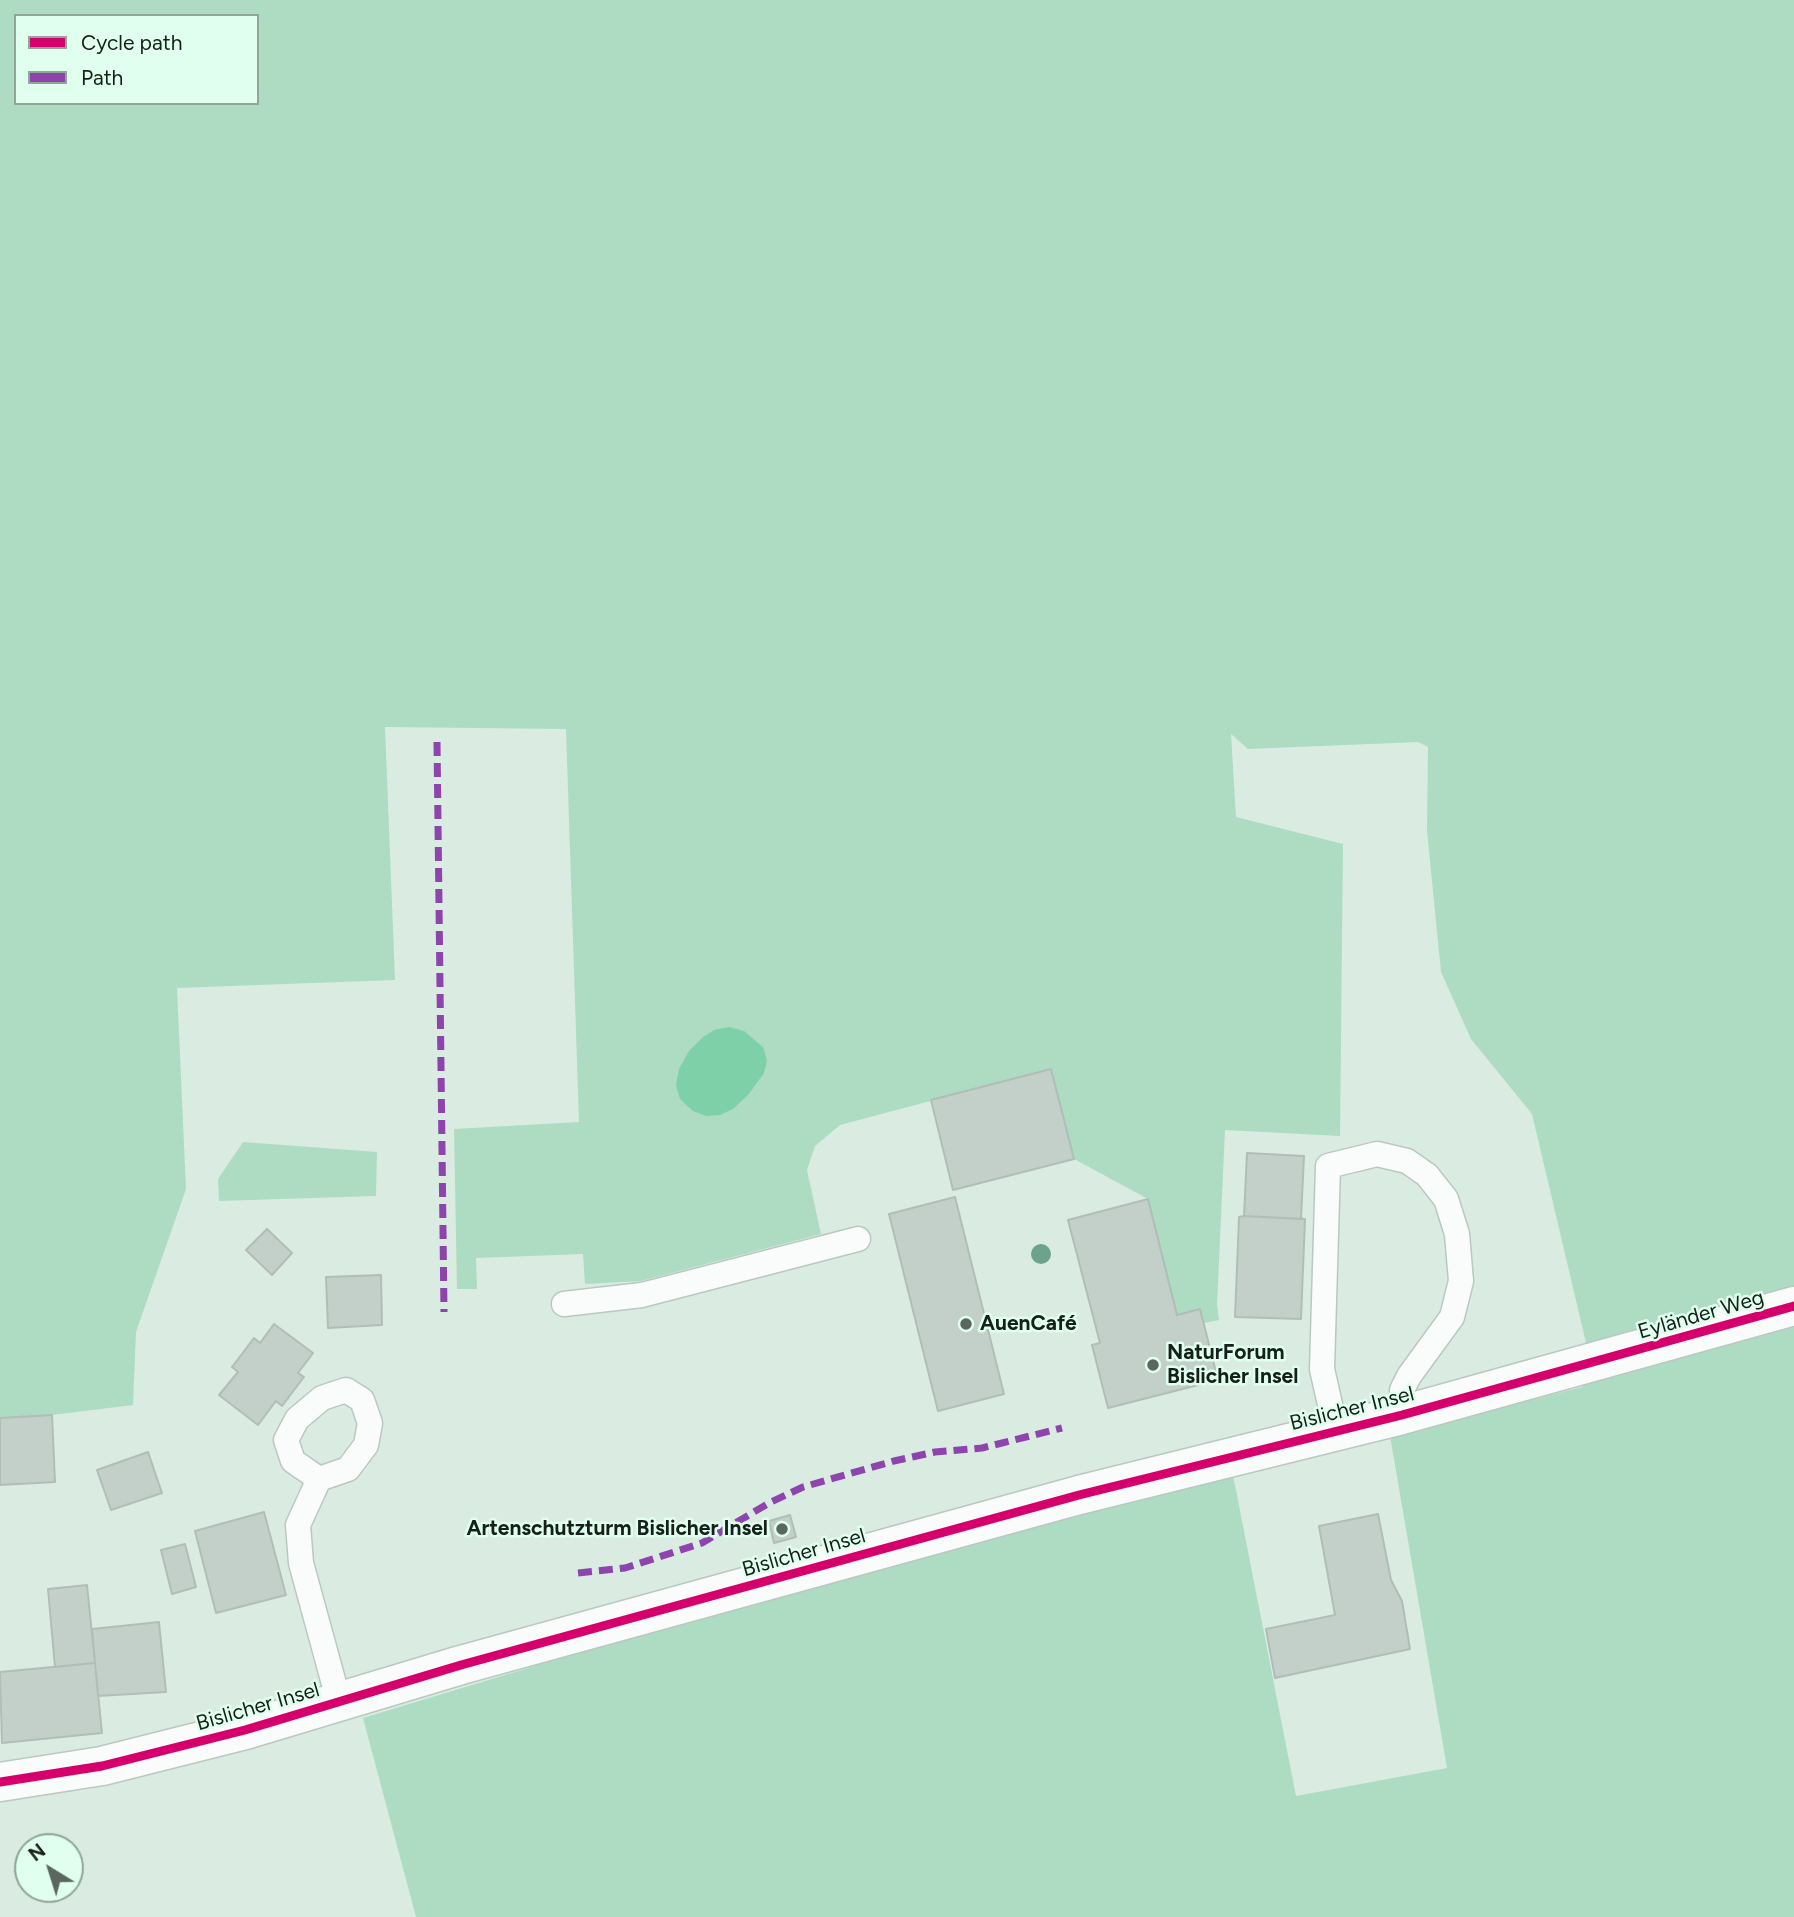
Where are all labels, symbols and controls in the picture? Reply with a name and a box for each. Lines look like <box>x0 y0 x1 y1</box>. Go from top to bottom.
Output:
legend <box>14 14 259 105</box>
text: Cycle path <box>81 30 182 55</box>
text: Path <box>81 65 123 90</box>
street label: Eyländer Weg <box>1635 1285 1767 1345</box>
place label: AuenCafé <box>980 1311 1077 1337</box>
marker: AuenCafé <box>958 1316 974 1332</box>
place label: NaturForum Bislicher Insel <box>1167 1340 1298 1390</box>
marker: NaturForum Bislicher Insel <box>1145 1357 1161 1373</box>
street label: Bislicher Insel <box>1287 1381 1417 1437</box>
place label: Artenschutzturm Bislicher Insel <box>467 1516 768 1542</box>
marker: Artenschutzturm Bislicher Insel <box>774 1521 790 1537</box>
street label: Bislicher Insel <box>739 1523 869 1583</box>
street label: Bislicher Insel <box>193 1677 323 1737</box>
north arrow <box>14 1833 84 1903</box>
text: N <box>24 1839 50 1866</box>

